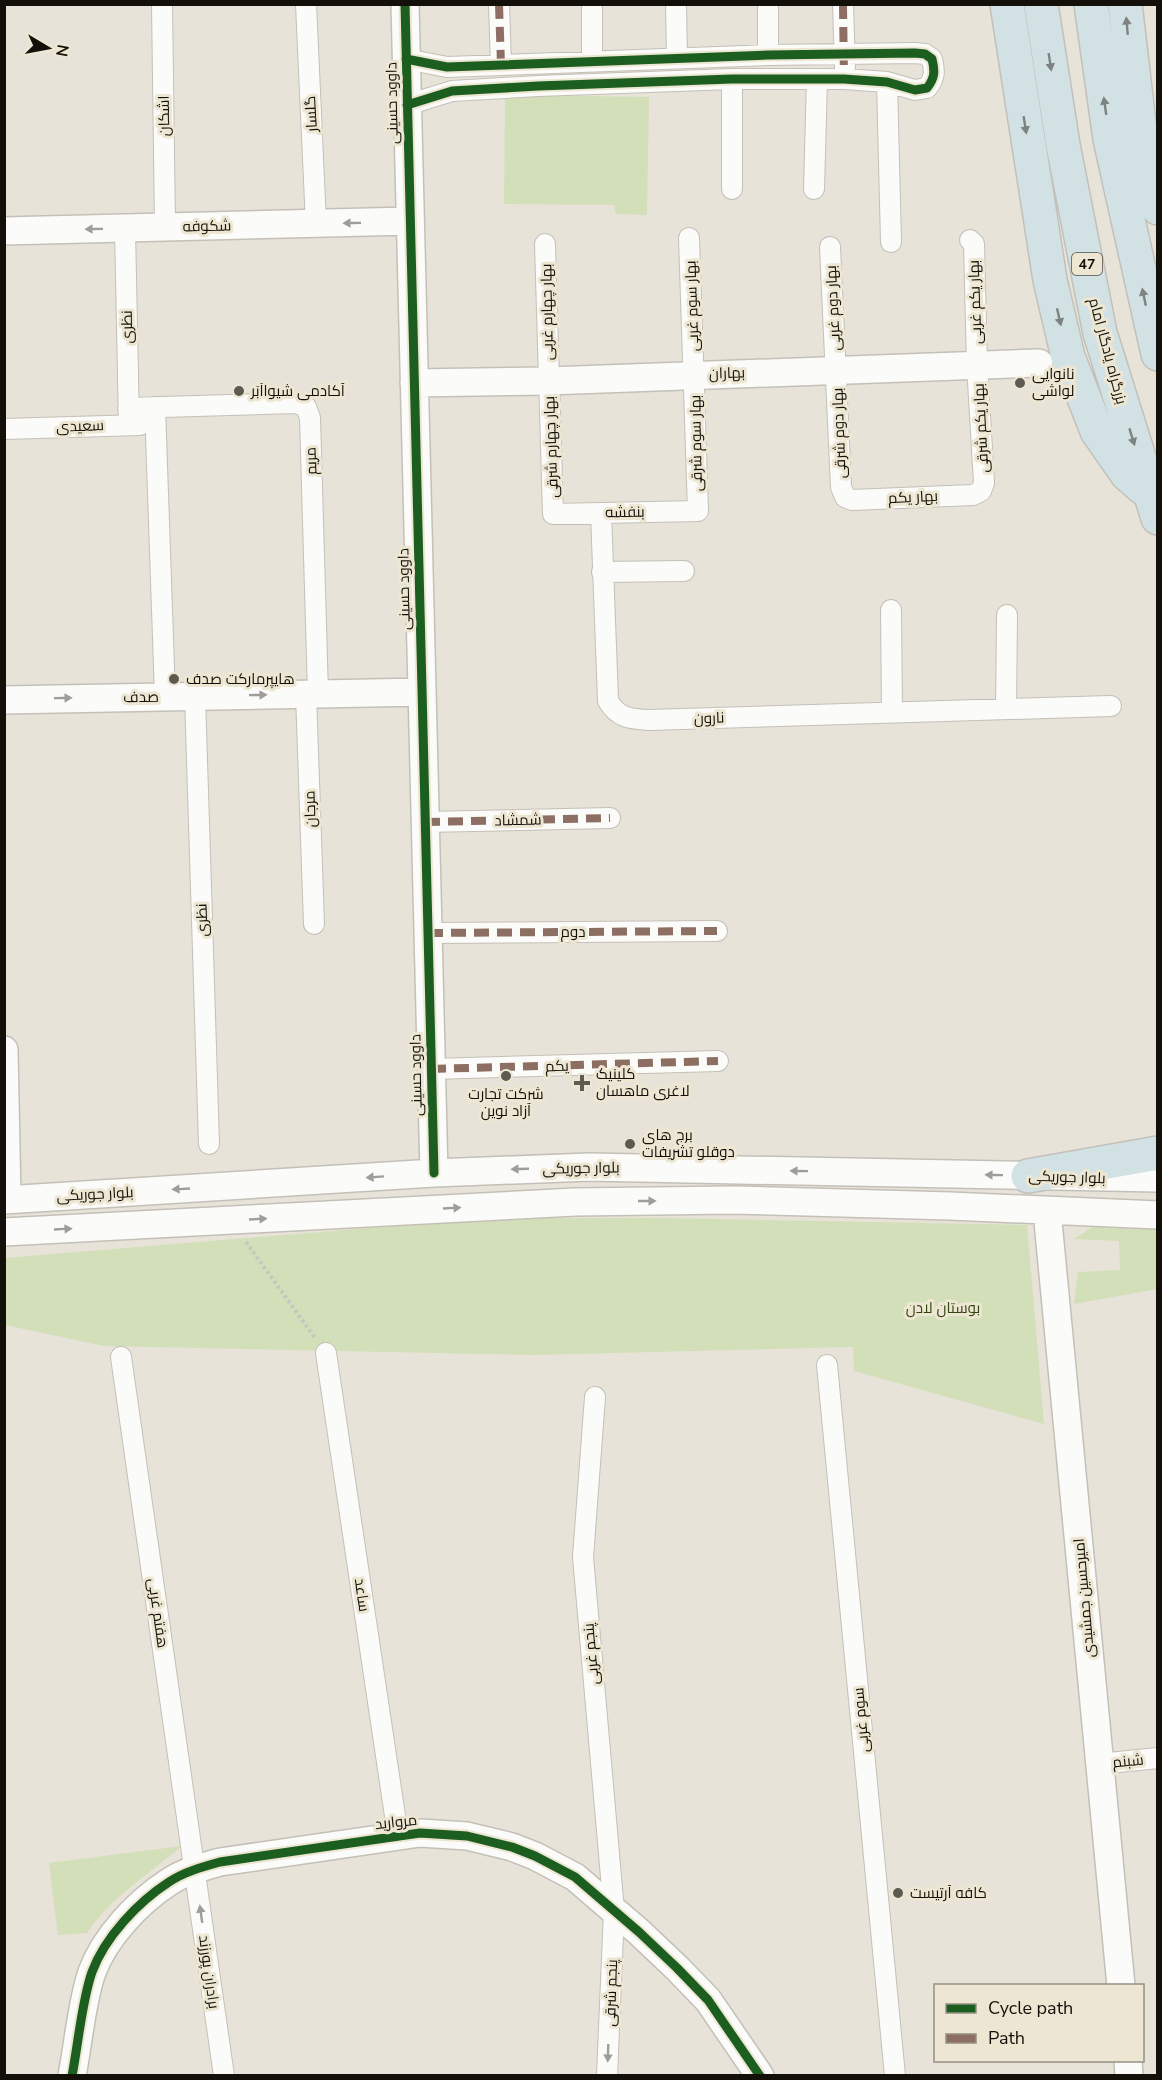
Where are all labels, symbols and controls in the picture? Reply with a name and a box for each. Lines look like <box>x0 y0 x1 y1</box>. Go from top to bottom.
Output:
one-way arrow <box>1122 16 1132 35</box>
north arrow <box>18 18 78 78</box>
text: N <box>50 43 74 58</box>
one-way arrow <box>1046 53 1055 72</box>
street label: داوود حسینی <box>381 62 403 144</box>
street label: اشکان <box>154 95 174 137</box>
street label: گلسار <box>300 95 322 134</box>
one-way arrow <box>1100 97 1109 116</box>
one-way arrow <box>1020 115 1029 134</box>
street label: شکوفه <box>182 216 232 236</box>
one-way arrow <box>342 218 361 227</box>
one-way arrow <box>85 224 104 234</box>
road number: 47 <box>1072 253 1102 275</box>
street label: بهار یکم غربی <box>964 259 986 345</box>
street label: بهار سوم غربی <box>680 260 704 352</box>
street label: بهار چهارم غربی <box>536 264 558 360</box>
street label: بهار دوم غربی <box>821 265 845 351</box>
one-way arrow <box>1139 287 1148 306</box>
street label: بزرگراه یادگار امام <box>1084 296 1132 406</box>
one-way arrow <box>1054 307 1064 326</box>
street label: نظری <box>117 310 137 344</box>
street label: بهاران <box>709 362 745 384</box>
place label: نانوایی لواشی <box>1032 364 1075 401</box>
marker: نانوایی لواشی <box>1013 376 1027 390</box>
place label: آکادمی شیوااَبَر <box>250 381 345 401</box>
street label: بهار یکم شرقی <box>969 383 993 473</box>
marker: آکادمی شیوااَبَر <box>232 384 246 398</box>
street label: بهار دوم شرقی <box>827 387 851 479</box>
street label: بهار سوم شرقی <box>685 395 707 491</box>
street label: بهار چهارم شرقی <box>539 396 563 498</box>
street label: سعیدی <box>56 415 104 437</box>
one-way arrow <box>1128 428 1137 446</box>
street label: مریم <box>301 447 321 475</box>
street label: بهار یکم <box>888 486 938 508</box>
street label: بنفشه <box>605 502 645 522</box>
street label: داوود حسینی <box>393 548 415 630</box>
place label: هایپرمارکت صدف <box>186 669 295 689</box>
marker: هایپرمارکت صدف <box>167 672 181 686</box>
street label: صدف <box>123 687 159 707</box>
one-way arrow <box>248 690 267 699</box>
one-way arrow <box>53 694 72 703</box>
street label: نارون <box>693 707 725 729</box>
street label: مرجان <box>299 790 321 828</box>
street label: شمشاد <box>494 810 542 830</box>
street label: نظری <box>191 903 213 937</box>
street label: دوم <box>561 922 585 942</box>
street label: داوود حسینی <box>405 1034 427 1116</box>
street label: یکم <box>545 1056 569 1076</box>
place label: کلینیک لاغری ماهسان <box>596 1064 690 1101</box>
marker: شرکت تجارت آزاد نوین <box>499 1069 513 1083</box>
marker: کلینیک لاغری ماهسان <box>573 1074 591 1092</box>
place label: شرکت تجارت آزاد نوین <box>468 1084 544 1121</box>
place label: برج های دوقلو تشریفات <box>642 1125 735 1162</box>
marker: برج های دوقلو تشریفات <box>623 1137 637 1151</box>
street label: بلوار جوریکی <box>542 1157 620 1179</box>
one-way arrow <box>511 1165 530 1174</box>
one-way arrow <box>790 1166 809 1176</box>
street label: بلوار جوریکی <box>1028 1166 1106 1188</box>
one-way arrow <box>985 1170 1004 1180</box>
one-way arrow <box>366 1172 385 1182</box>
street label: بلوار جوریکی <box>56 1182 134 1206</box>
one-way arrow <box>171 1185 190 1194</box>
one-way arrow <box>638 1196 657 1206</box>
one-way arrow <box>443 1204 462 1213</box>
one-way arrow <box>248 1214 267 1224</box>
one-way arrow <box>53 1224 72 1233</box>
park label: بوستان لادن <box>906 1298 980 1318</box>
street label: امیرحسین جمشیدی <box>1069 1537 1099 1659</box>
street label: هفتم غربی <box>143 1577 173 1649</box>
street label: ساعد <box>350 1577 374 1613</box>
street label: پنجم غربی <box>578 1622 604 1686</box>
street label: سوم غربی <box>848 1687 874 1753</box>
street label: شبنم <box>1111 1749 1145 1773</box>
street label: مروارید <box>374 1810 418 1834</box>
place label: کافه آرتیست <box>910 1883 987 1903</box>
marker: کافه آرتیست <box>891 1886 905 1900</box>
one-way arrow <box>196 1904 205 1923</box>
street label: برادران پورزند <box>194 1934 224 2010</box>
street label: پنجم شرقی <box>600 1959 622 2027</box>
legend <box>934 1984 1144 2062</box>
text: Cycle path <box>988 1996 1073 2020</box>
text: Path <box>988 2026 1025 2050</box>
one-way arrow <box>604 2043 613 2062</box>

